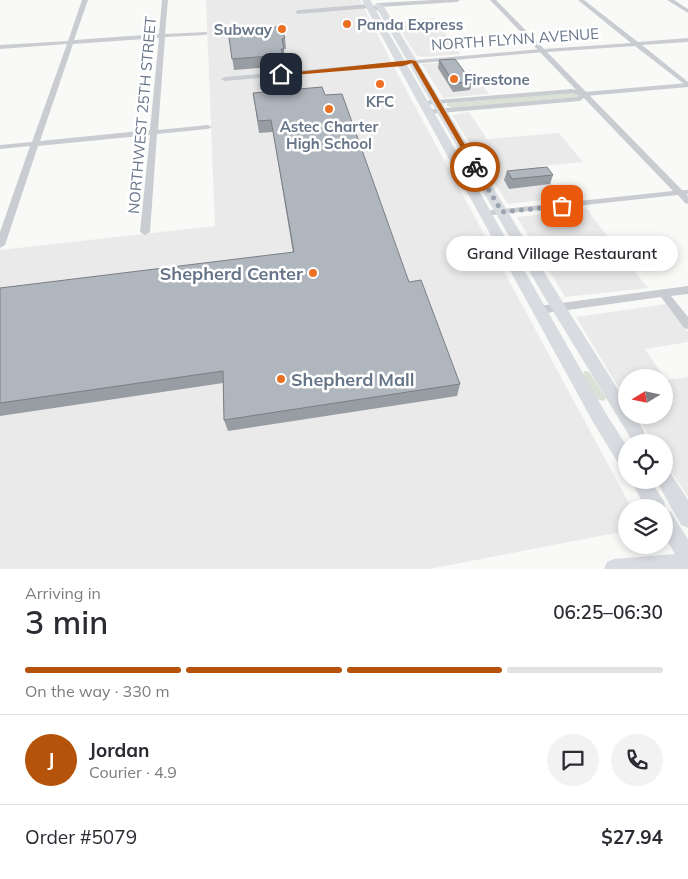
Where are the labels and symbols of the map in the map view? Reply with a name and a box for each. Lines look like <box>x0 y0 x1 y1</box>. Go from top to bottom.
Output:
street label: NORTHWEST 25TH STREET <box>124 15 160 215</box>
place label: Panda Express <box>357 15 463 34</box>
marker: Panda Express <box>341 18 353 30</box>
place label: Subway <box>214 20 273 39</box>
marker: Subway <box>276 23 288 35</box>
street label: NORTH FLYNN AVENUE <box>430 24 600 54</box>
pin <box>260 53 302 95</box>
place label: Firestone <box>464 70 530 89</box>
marker: Firestone <box>448 73 460 85</box>
marker: KFC <box>374 78 386 90</box>
place label: KFC <box>366 92 394 111</box>
marker: Astec Charter High School <box>323 103 335 115</box>
place label: Astec Charter High School <box>280 117 378 153</box>
courier <box>450 142 500 192</box>
pin <box>541 185 583 227</box>
callout: Grand Village Restaurant <box>446 236 678 271</box>
place label: Shepherd Center <box>160 262 304 285</box>
marker: Shepherd Center <box>307 267 319 279</box>
place label: Shepherd Mall <box>291 368 414 391</box>
north arrow <box>618 369 672 424</box>
marker: Shepherd Mall <box>275 373 287 385</box>

